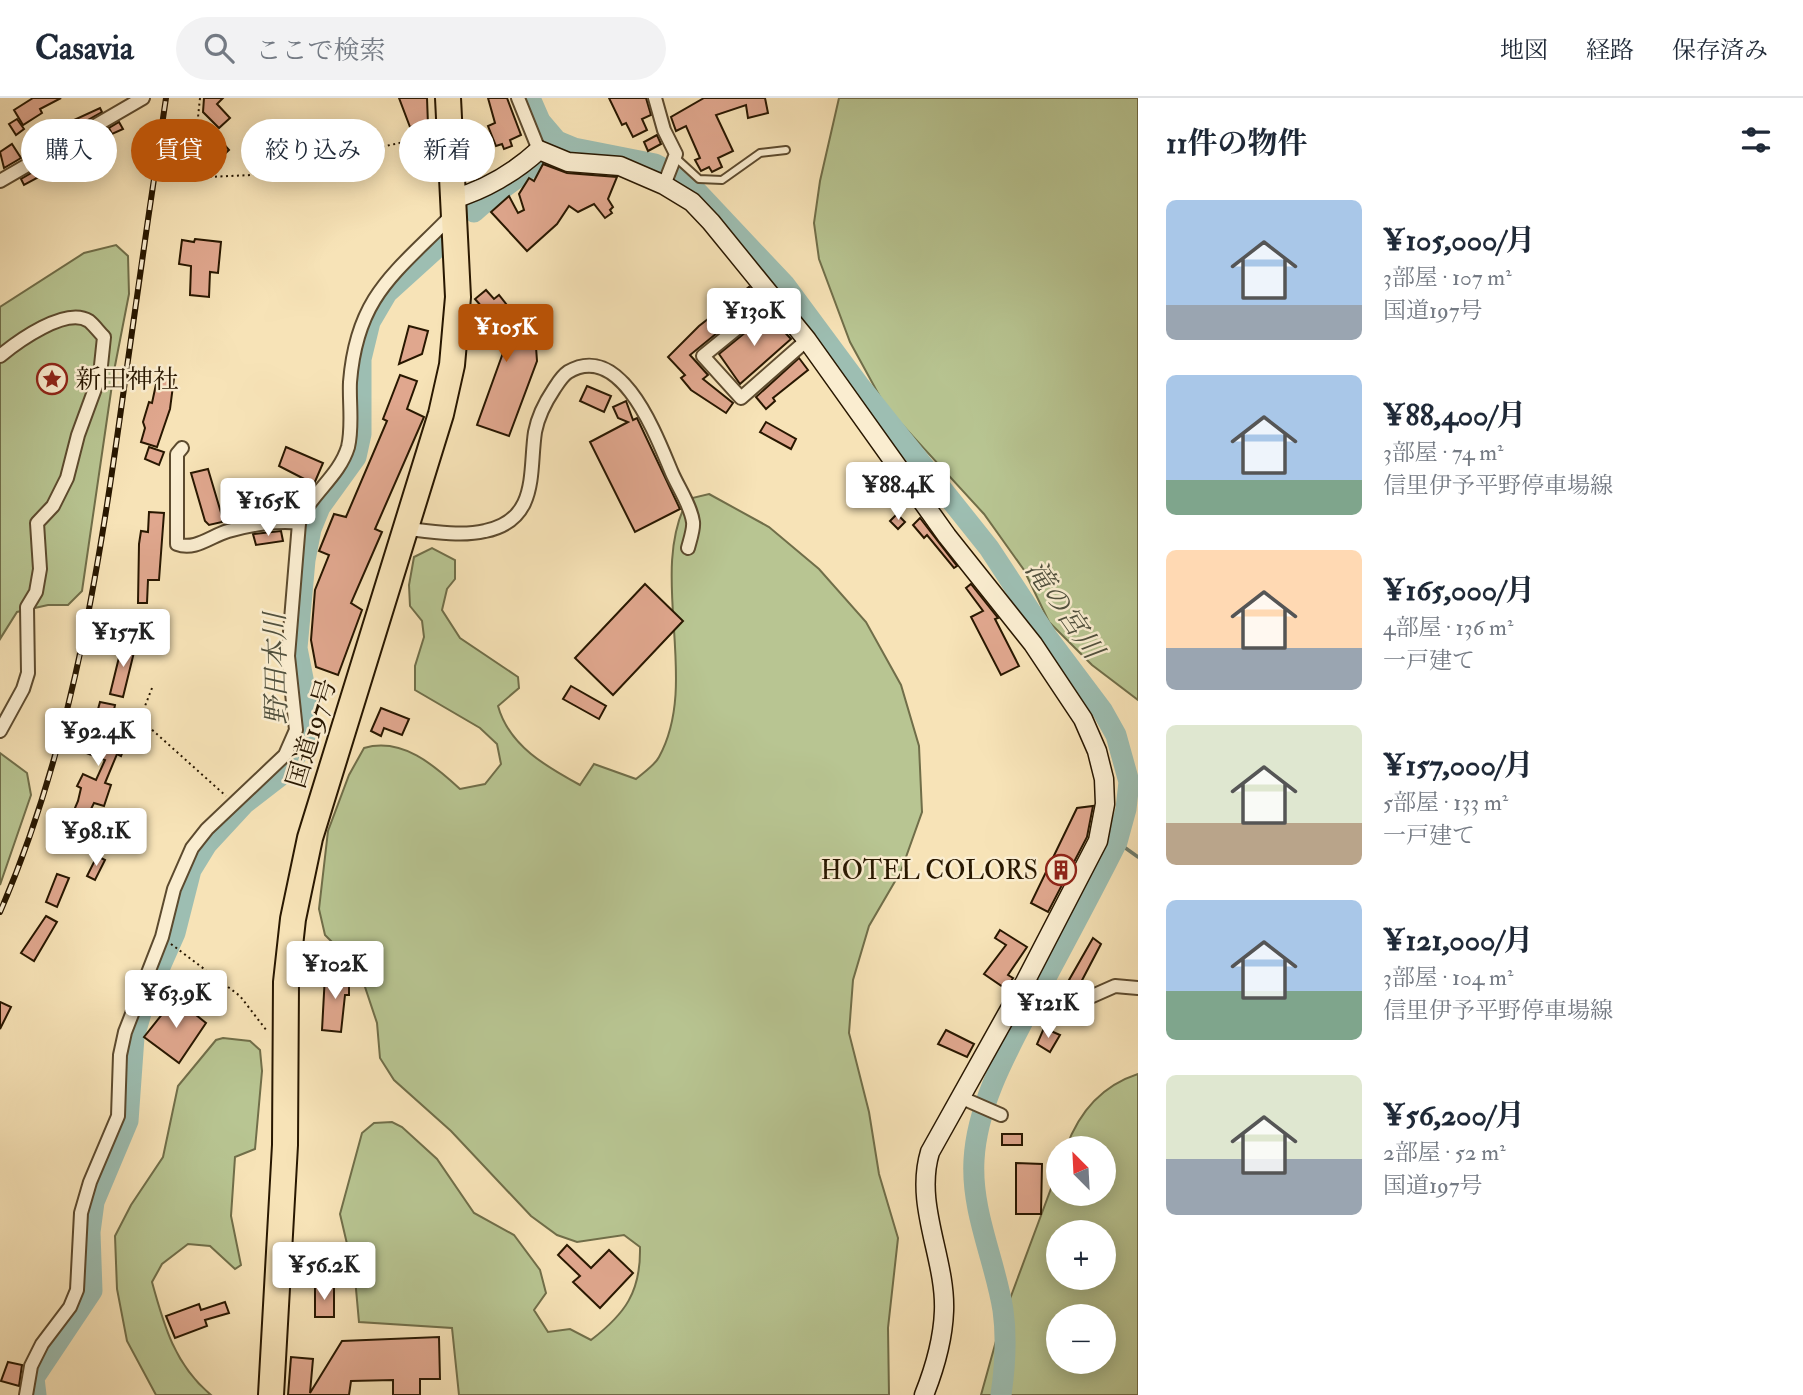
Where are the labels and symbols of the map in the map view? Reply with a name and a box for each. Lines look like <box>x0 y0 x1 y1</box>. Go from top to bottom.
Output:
pin: ¥130K <box>705 288 803 348</box>
pin: ¥105K <box>457 304 555 364</box>
place icon: 新田神社 <box>35 362 69 396</box>
place label: 新田神社 <box>75 364 179 396</box>
pin: ¥88.4K <box>841 462 955 522</box>
pin: ¥165K <box>219 478 317 538</box>
water label: 滝の宮川 <box>1017 554 1112 668</box>
pin: ¥157K <box>74 610 172 669</box>
water label: 野田本川 <box>258 610 295 725</box>
street label: 国道197号 <box>280 675 344 792</box>
pin: ¥92.4K <box>41 708 155 768</box>
pin: ¥98.1K <box>39 808 153 868</box>
building icon: HOTEL COLORS <box>1044 853 1078 887</box>
place label: HOTEL COLORS <box>821 855 1038 887</box>
pin: ¥102K <box>286 942 384 1001</box>
pin: ¥63.9K <box>119 970 233 1030</box>
pin: ¥121K <box>999 981 1097 1040</box>
north arrow <box>1046 1136 1116 1206</box>
pin: ¥56.2K <box>267 1242 381 1302</box>

